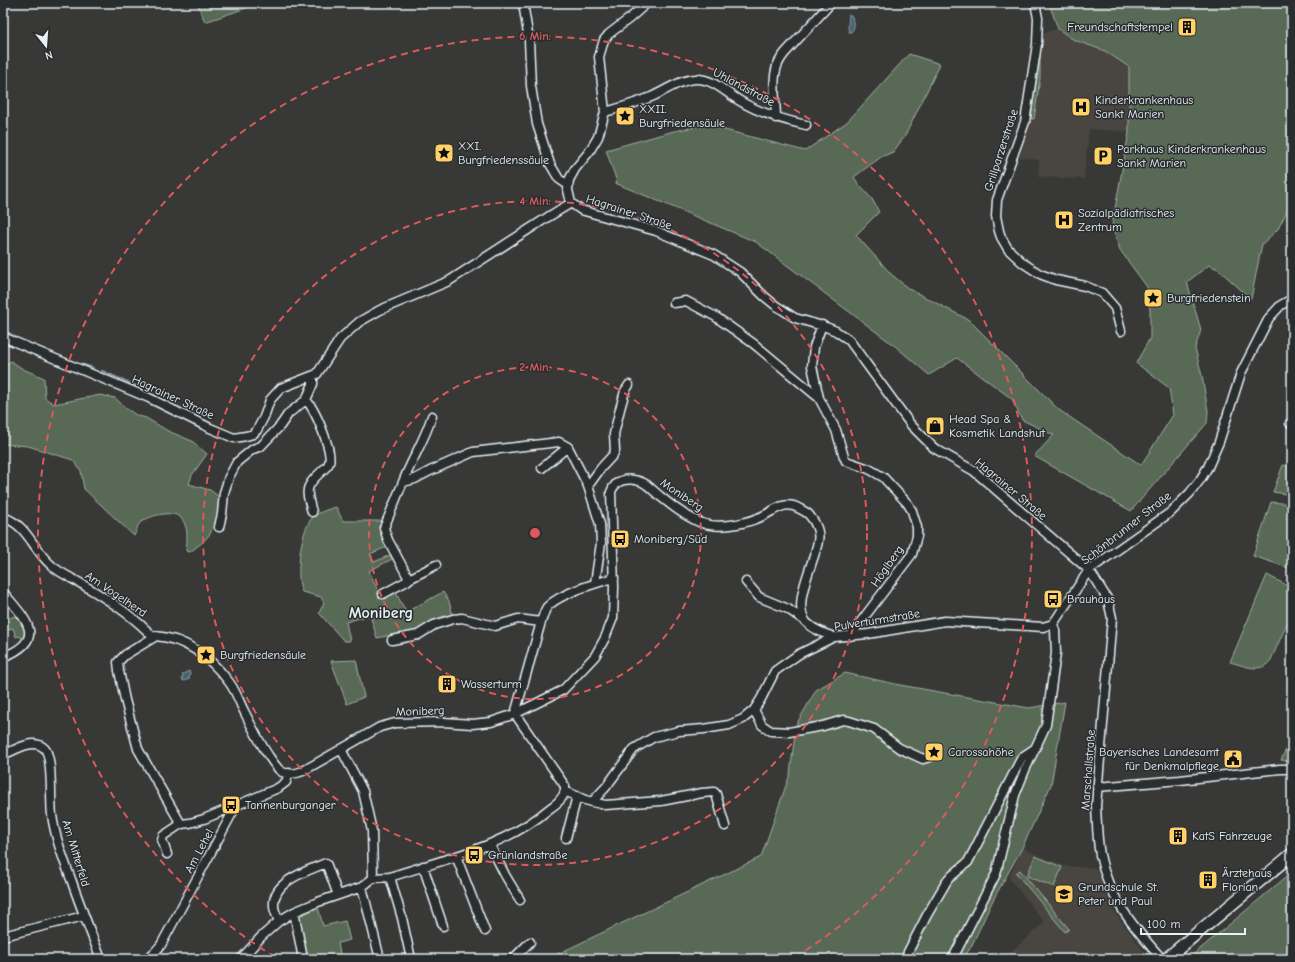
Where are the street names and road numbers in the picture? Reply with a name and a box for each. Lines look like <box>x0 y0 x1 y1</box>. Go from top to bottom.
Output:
street label: Uhlandstraße <box>711 65 777 109</box>
street label: Grillparzerstraße <box>981 107 1021 193</box>
street label: Hagrainer Straße <box>584 192 674 232</box>
street label: Hagrainer Straße <box>130 372 216 422</box>
street label: Hagrainer Straße <box>972 455 1050 523</box>
street label: Moniberg <box>658 476 706 514</box>
street label: Schönbrunner Straße <box>1078 489 1174 567</box>
street label: Höglberg <box>868 543 906 589</box>
street label: Am Vogelherd <box>83 568 149 620</box>
street label: Pulverturmstraße <box>833 606 921 634</box>
street label: Moniberg <box>395 703 445 719</box>
street label: Marschallstraße <box>1078 729 1098 811</box>
street label: Am Mitterfeld <box>59 818 93 888</box>
street label: Am Lehel <box>182 827 216 875</box>

